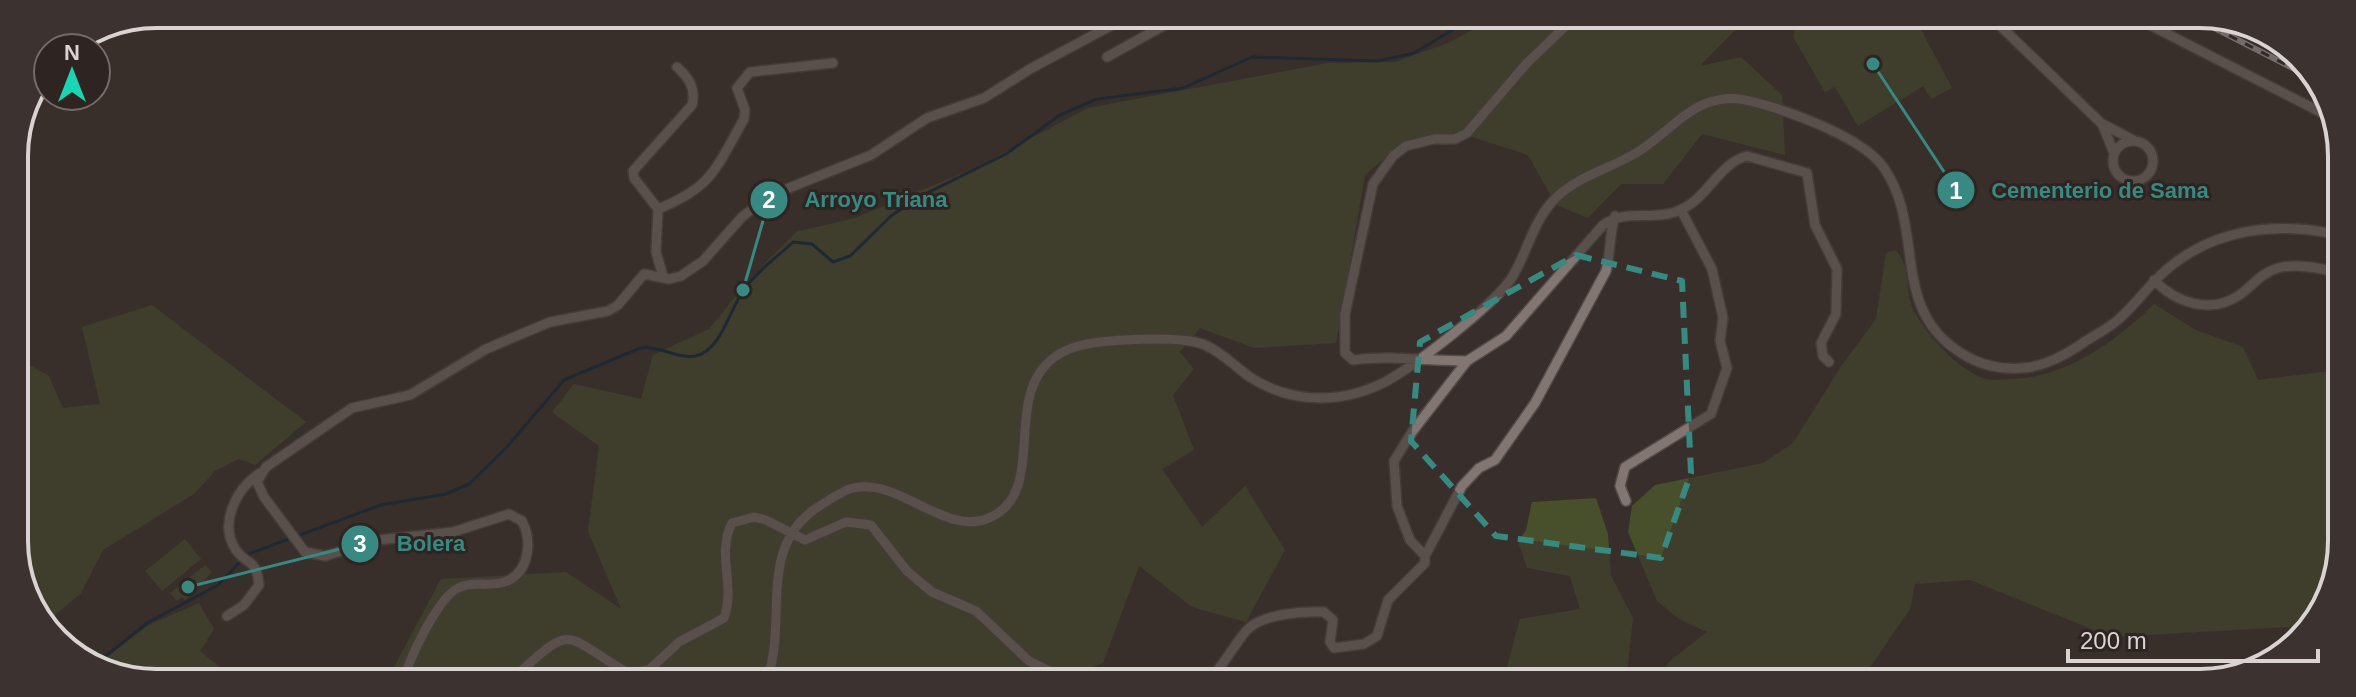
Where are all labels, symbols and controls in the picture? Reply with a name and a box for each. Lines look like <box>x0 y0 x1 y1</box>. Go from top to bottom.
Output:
north arrow <box>32 32 112 112</box>
text: N <box>64 40 80 65</box>
callout: Cementerio de Sama <box>1936 167 2225 213</box>
callout: Arroyo Triana <box>749 177 964 223</box>
text: 1 <box>1949 177 1963 204</box>
text: Cementerio de Sama <box>1991 178 2210 203</box>
text: 2 <box>762 186 776 213</box>
text: Arroyo Triana <box>804 187 948 212</box>
callout: Bolera <box>340 521 481 567</box>
text: 3 <box>353 530 367 557</box>
text: Bolera <box>397 531 466 556</box>
scale bar <box>2068 613 2318 663</box>
text: 200 m <box>2080 627 2147 654</box>

